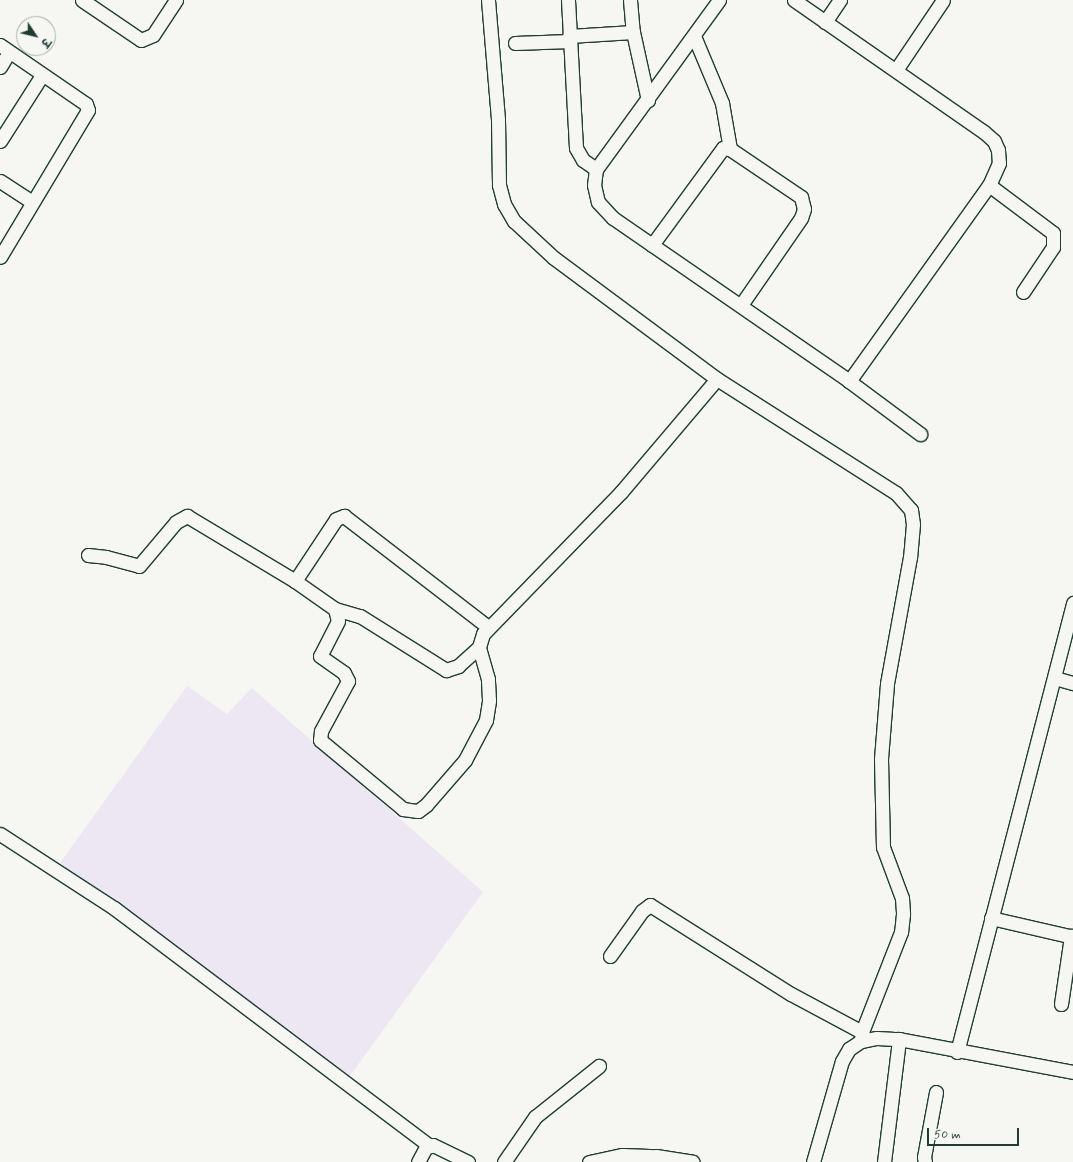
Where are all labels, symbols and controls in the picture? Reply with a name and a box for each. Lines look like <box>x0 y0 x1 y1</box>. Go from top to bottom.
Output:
north arrow <box>16 16 56 56</box>
text: उ <box>37 35 53 49</box>
scale bar <box>929 1120 1021 1146</box>
text: 50 m <box>934 1127 961 1143</box>

